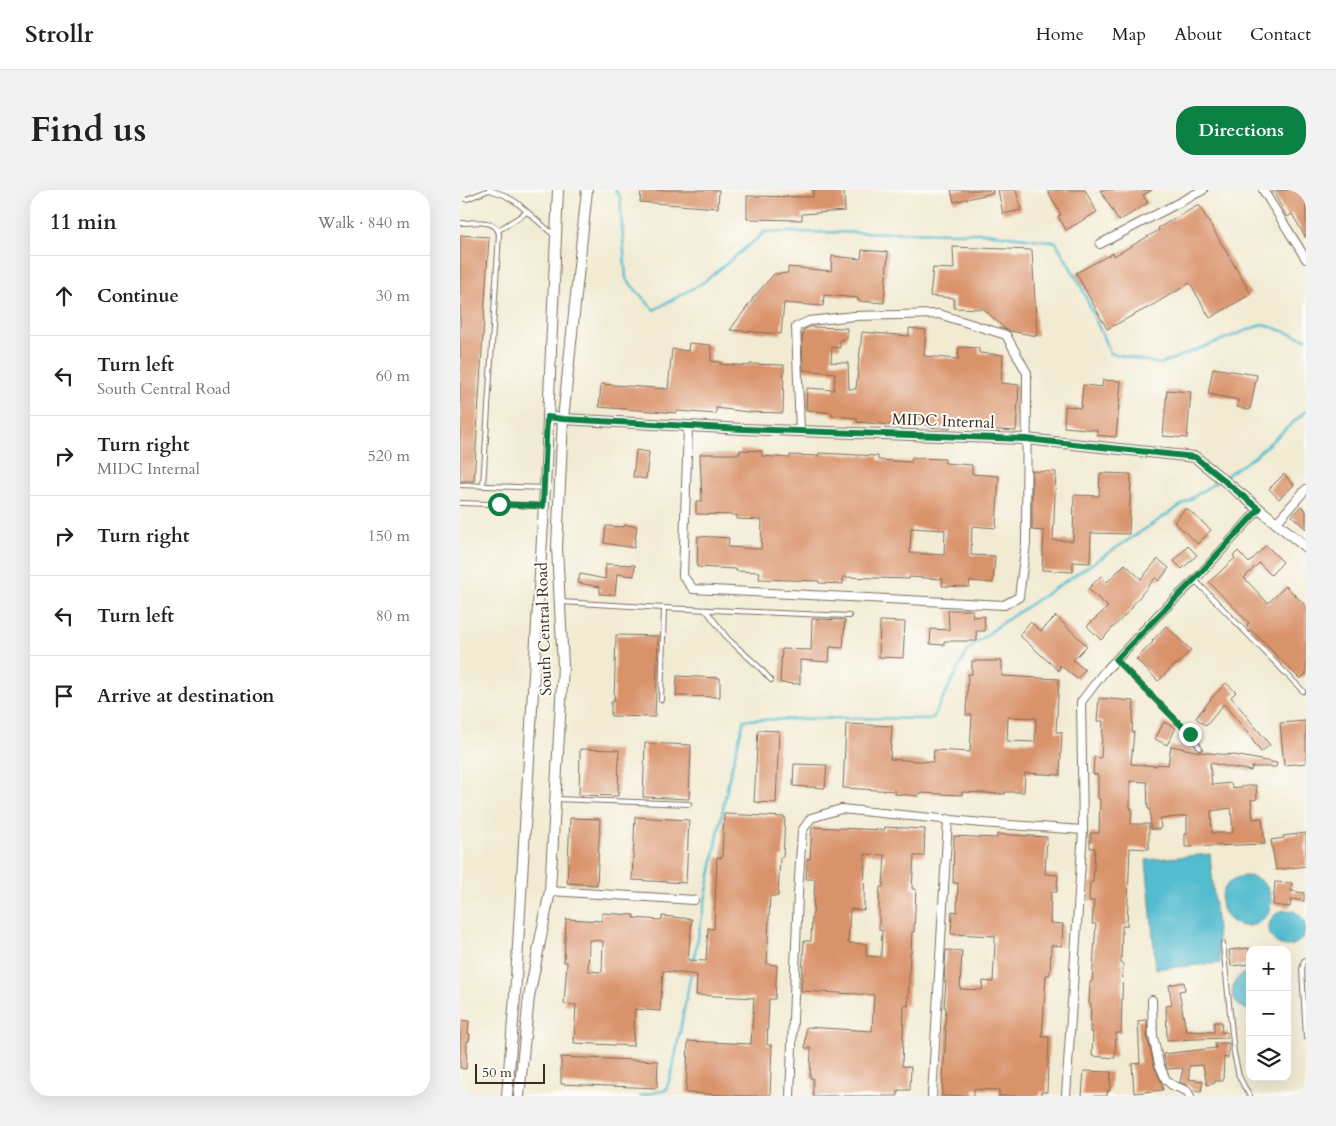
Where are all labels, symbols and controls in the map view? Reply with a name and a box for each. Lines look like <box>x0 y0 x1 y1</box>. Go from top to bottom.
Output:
text: Strollr <box>25 18 93 51</box>
text: Home <box>1036 22 1084 47</box>
text: Map <box>1112 22 1146 47</box>
text: About <box>1174 22 1222 47</box>
text: Contact <box>1250 22 1311 47</box>
text: Find us <box>30 106 146 154</box>
button: Directions <box>1176 106 1306 155</box>
text: 11 min <box>50 208 117 237</box>
text: Walk · 840 m <box>318 212 410 234</box>
icon: ahead <box>50 282 78 310</box>
text: Continue <box>97 283 179 309</box>
text: 30 m <box>376 285 410 307</box>
text: Turn left <box>97 352 174 378</box>
icon: left <box>50 362 78 390</box>
text: 60 m <box>376 365 410 387</box>
text: South Central Road <box>97 378 231 400</box>
street label: MIDC Internal <box>891 408 995 434</box>
text: Turn right <box>97 432 189 458</box>
icon: right <box>50 442 78 470</box>
text: 520 m <box>368 445 410 467</box>
text: MIDC Internal <box>97 458 200 480</box>
route start <box>488 493 511 516</box>
icon: right <box>50 522 78 550</box>
text: Turn right <box>97 523 189 549</box>
text: 150 m <box>368 525 410 547</box>
street label: South Central Road <box>531 561 557 696</box>
icon: left <box>50 602 78 630</box>
text: Turn left <box>97 603 174 629</box>
text: 80 m <box>376 605 410 627</box>
icon: arrive <box>50 682 78 710</box>
text: Arrive at destination <box>97 683 274 709</box>
route end <box>1179 723 1202 746</box>
map controls <box>1246 946 1291 1081</box>
button: + <box>1246 946 1291 991</box>
button: − <box>1246 991 1291 1036</box>
button: layers <box>1246 1036 1291 1081</box>
scale bar <box>475 1061 545 1084</box>
text: 50 m <box>482 1063 512 1082</box>

